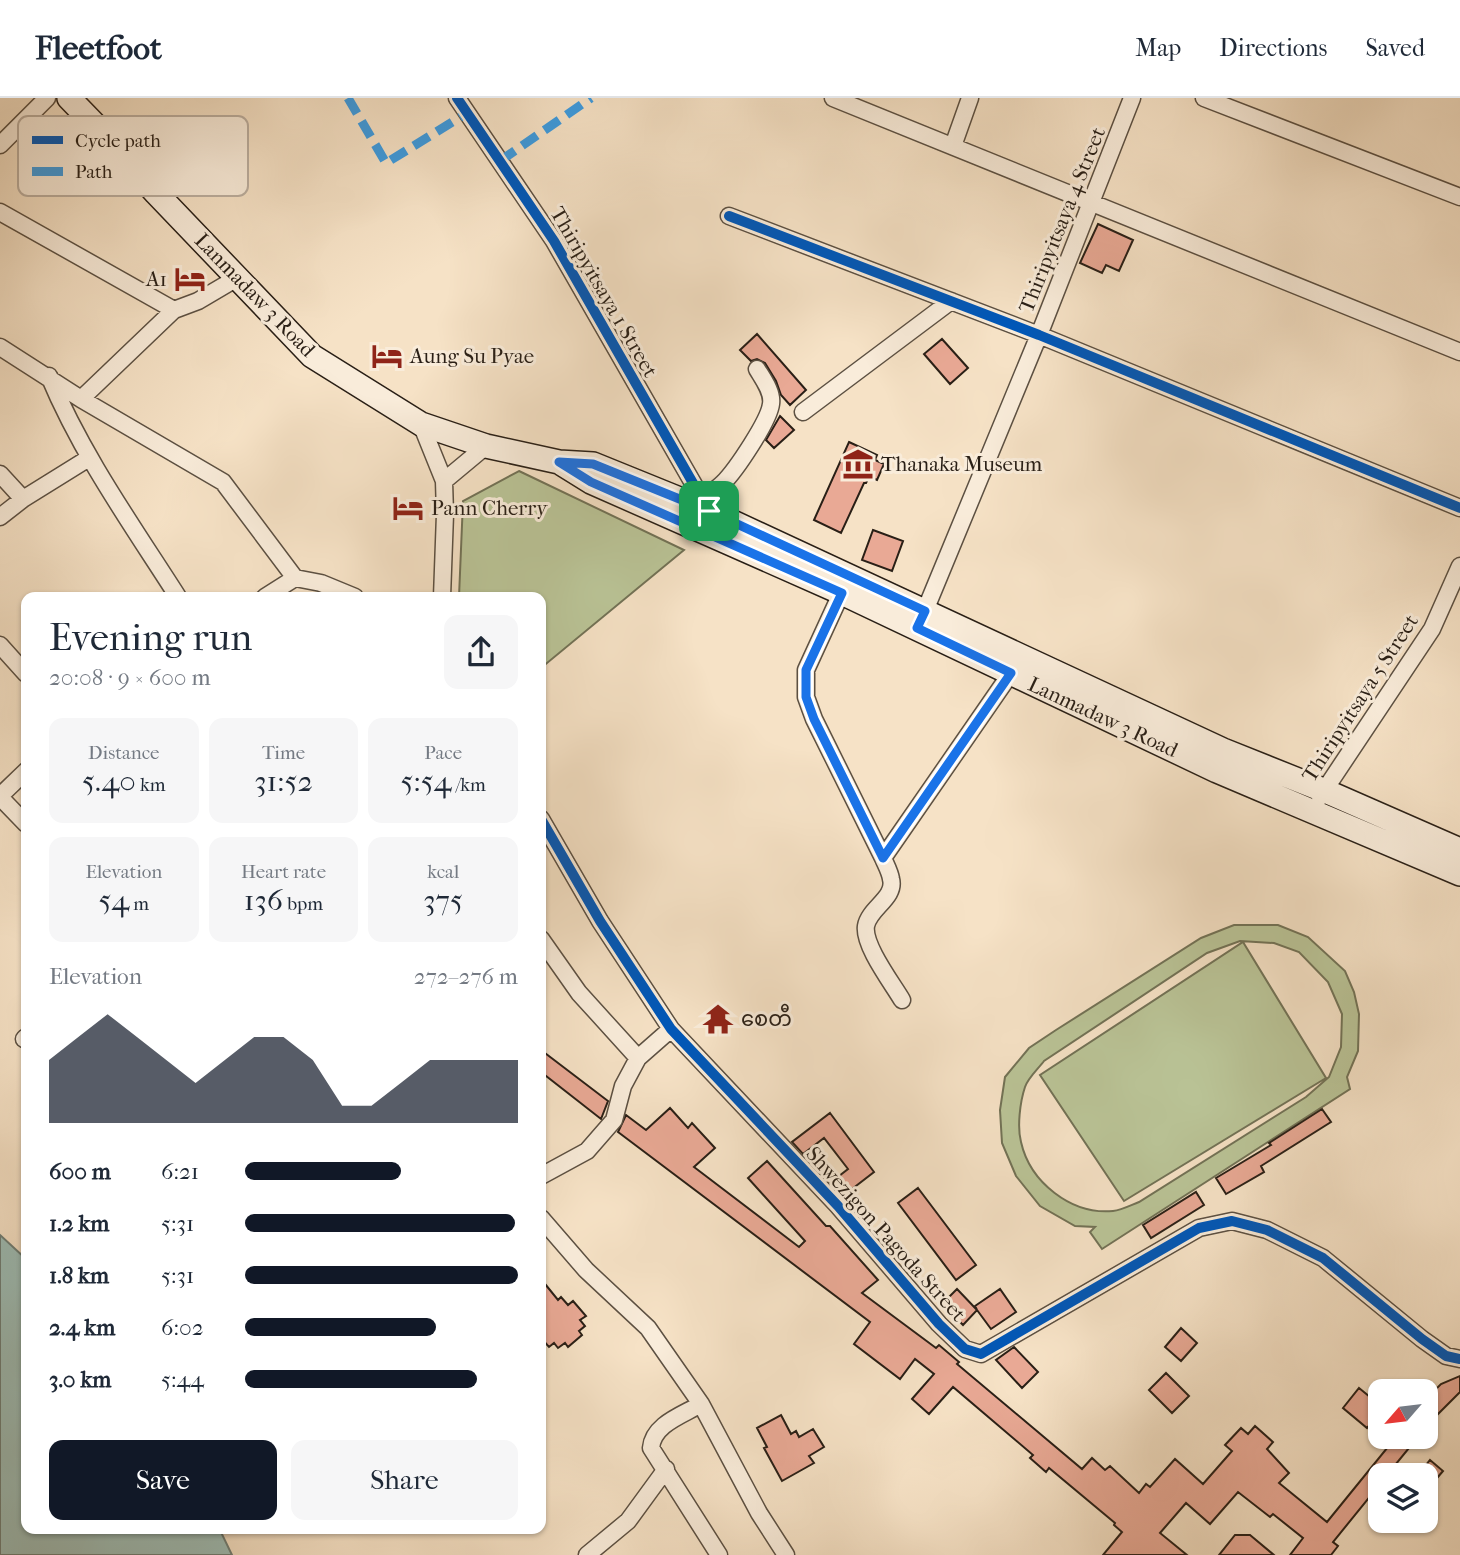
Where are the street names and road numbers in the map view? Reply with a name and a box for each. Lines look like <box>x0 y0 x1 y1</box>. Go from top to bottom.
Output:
street label: Thiripyitsaya 4 Street <box>1014 123 1110 316</box>
street label: Thiripyitsaya 1 Street <box>545 202 663 382</box>
street label: Lanmadaw 3 Road <box>190 228 320 362</box>
street label: Thiripyitsaya 5 Street <box>1297 609 1423 786</box>
street label: Lanmadaw 3 Road <box>1024 672 1182 762</box>
street label: Shwezigon Pagoda Street <box>801 1142 971 1327</box>

